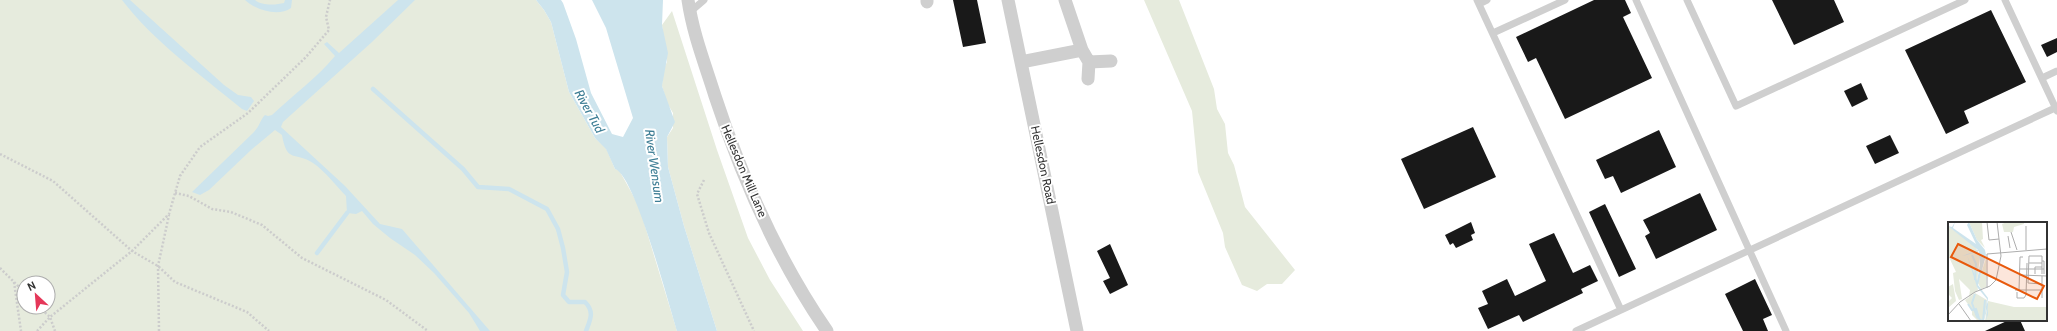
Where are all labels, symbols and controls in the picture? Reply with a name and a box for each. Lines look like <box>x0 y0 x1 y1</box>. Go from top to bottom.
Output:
water label: River Tud <box>572 86 609 136</box>
street label: Hellesdon Mill Lane <box>718 122 771 219</box>
street label: Hellesdon Road <box>1028 124 1059 206</box>
water label: River Wensum <box>642 128 668 204</box>
inset map <box>1948 222 2047 321</box>
north arrow <box>16 275 56 315</box>
text: N <box>25 278 38 294</box>

